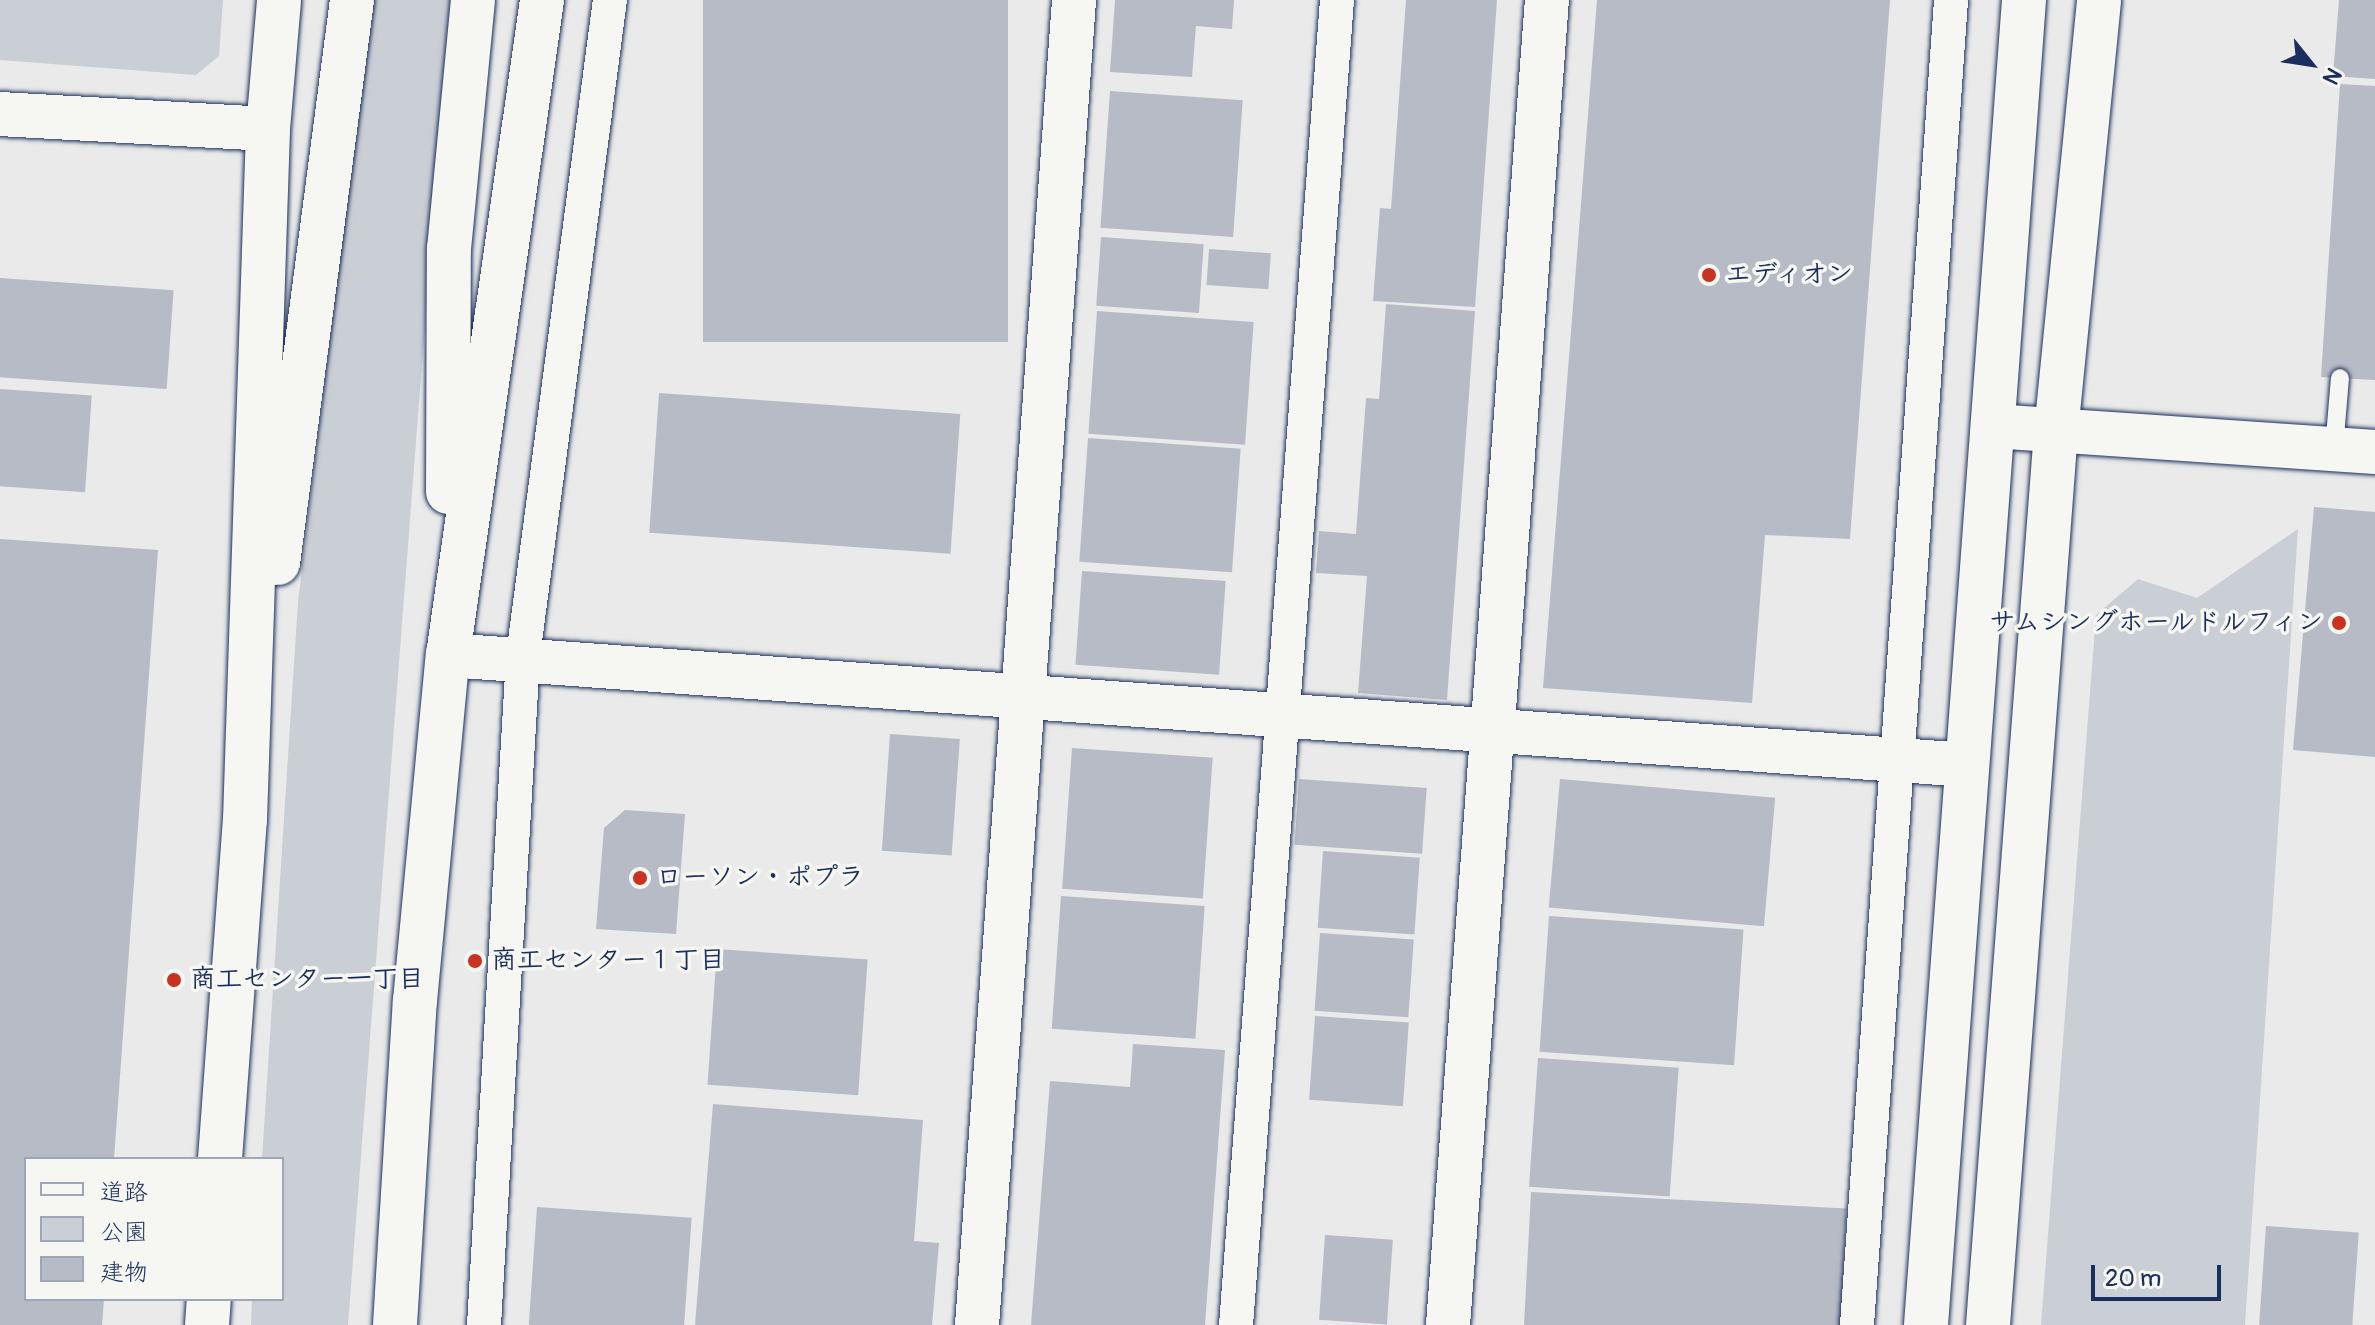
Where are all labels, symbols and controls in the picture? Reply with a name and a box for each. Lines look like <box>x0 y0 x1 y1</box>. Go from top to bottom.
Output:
north arrow <box>2271 24 2351 104</box>
text: N <box>2316 63 2348 89</box>
place label: エディオン <box>1725 259 1855 291</box>
marker: エディオン <box>1700 266 1718 284</box>
place label: サムシングホールドルフィン <box>1985 607 2323 639</box>
marker: サムシングホールドルフィン <box>2330 614 2348 632</box>
place label: ローソン・ポプラ <box>656 862 864 894</box>
marker: ローソン・ポプラ <box>631 869 649 887</box>
place label: 商工センター１丁目 <box>491 945 725 977</box>
marker: 商工センター１丁目 <box>466 952 484 970</box>
place label: 商工センター一丁目 <box>190 964 424 996</box>
marker: 商工センター一丁目 <box>165 971 183 989</box>
legend <box>24 1157 284 1301</box>
text: 道路 <box>100 1178 148 1207</box>
text: 公園 <box>100 1218 148 1247</box>
scale bar <box>2095 1249 2225 1299</box>
text: 建物 <box>100 1258 148 1287</box>
text: 20 m <box>2105 1264 2161 1293</box>

